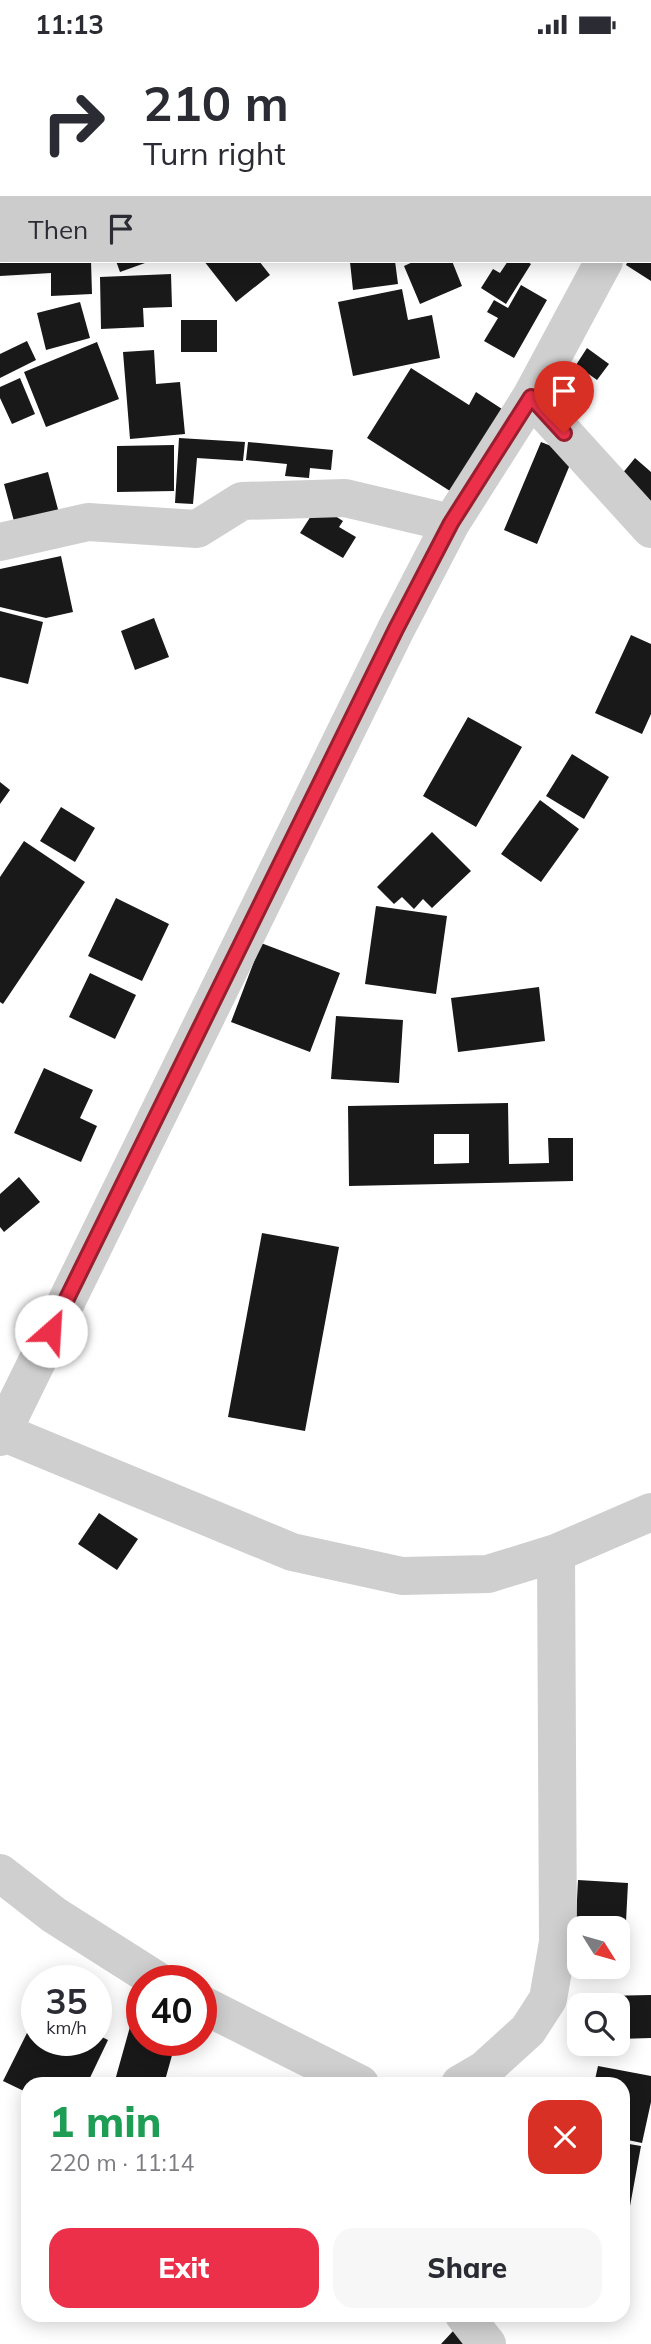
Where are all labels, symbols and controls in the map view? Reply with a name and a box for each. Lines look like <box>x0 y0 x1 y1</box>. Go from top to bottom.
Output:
text: 11:13 <box>35 8 104 41</box>
text: 210 m <box>143 72 289 133</box>
icon: right <box>28 77 119 168</box>
text: Turn right <box>143 133 286 173</box>
icon: arrive <box>102 210 140 248</box>
text: Then <box>28 213 88 246</box>
pin <box>534 361 594 433</box>
icon: arrive <box>545 372 583 410</box>
position arrow <box>14 1294 88 1368</box>
north arrow <box>567 1916 630 1979</box>
map controls <box>567 1916 630 2056</box>
speed limit sign: 40 <box>126 1965 217 2056</box>
text: 35 <box>45 1979 88 2023</box>
button: search <box>567 1993 630 2056</box>
text: km/h <box>46 2016 87 2039</box>
text: 1 min <box>49 2095 162 2148</box>
button: close <box>528 2100 602 2174</box>
text: 220 m · 11:14 <box>49 2148 194 2177</box>
button: Exit <box>49 2228 319 2308</box>
button: Share <box>333 2228 602 2308</box>

